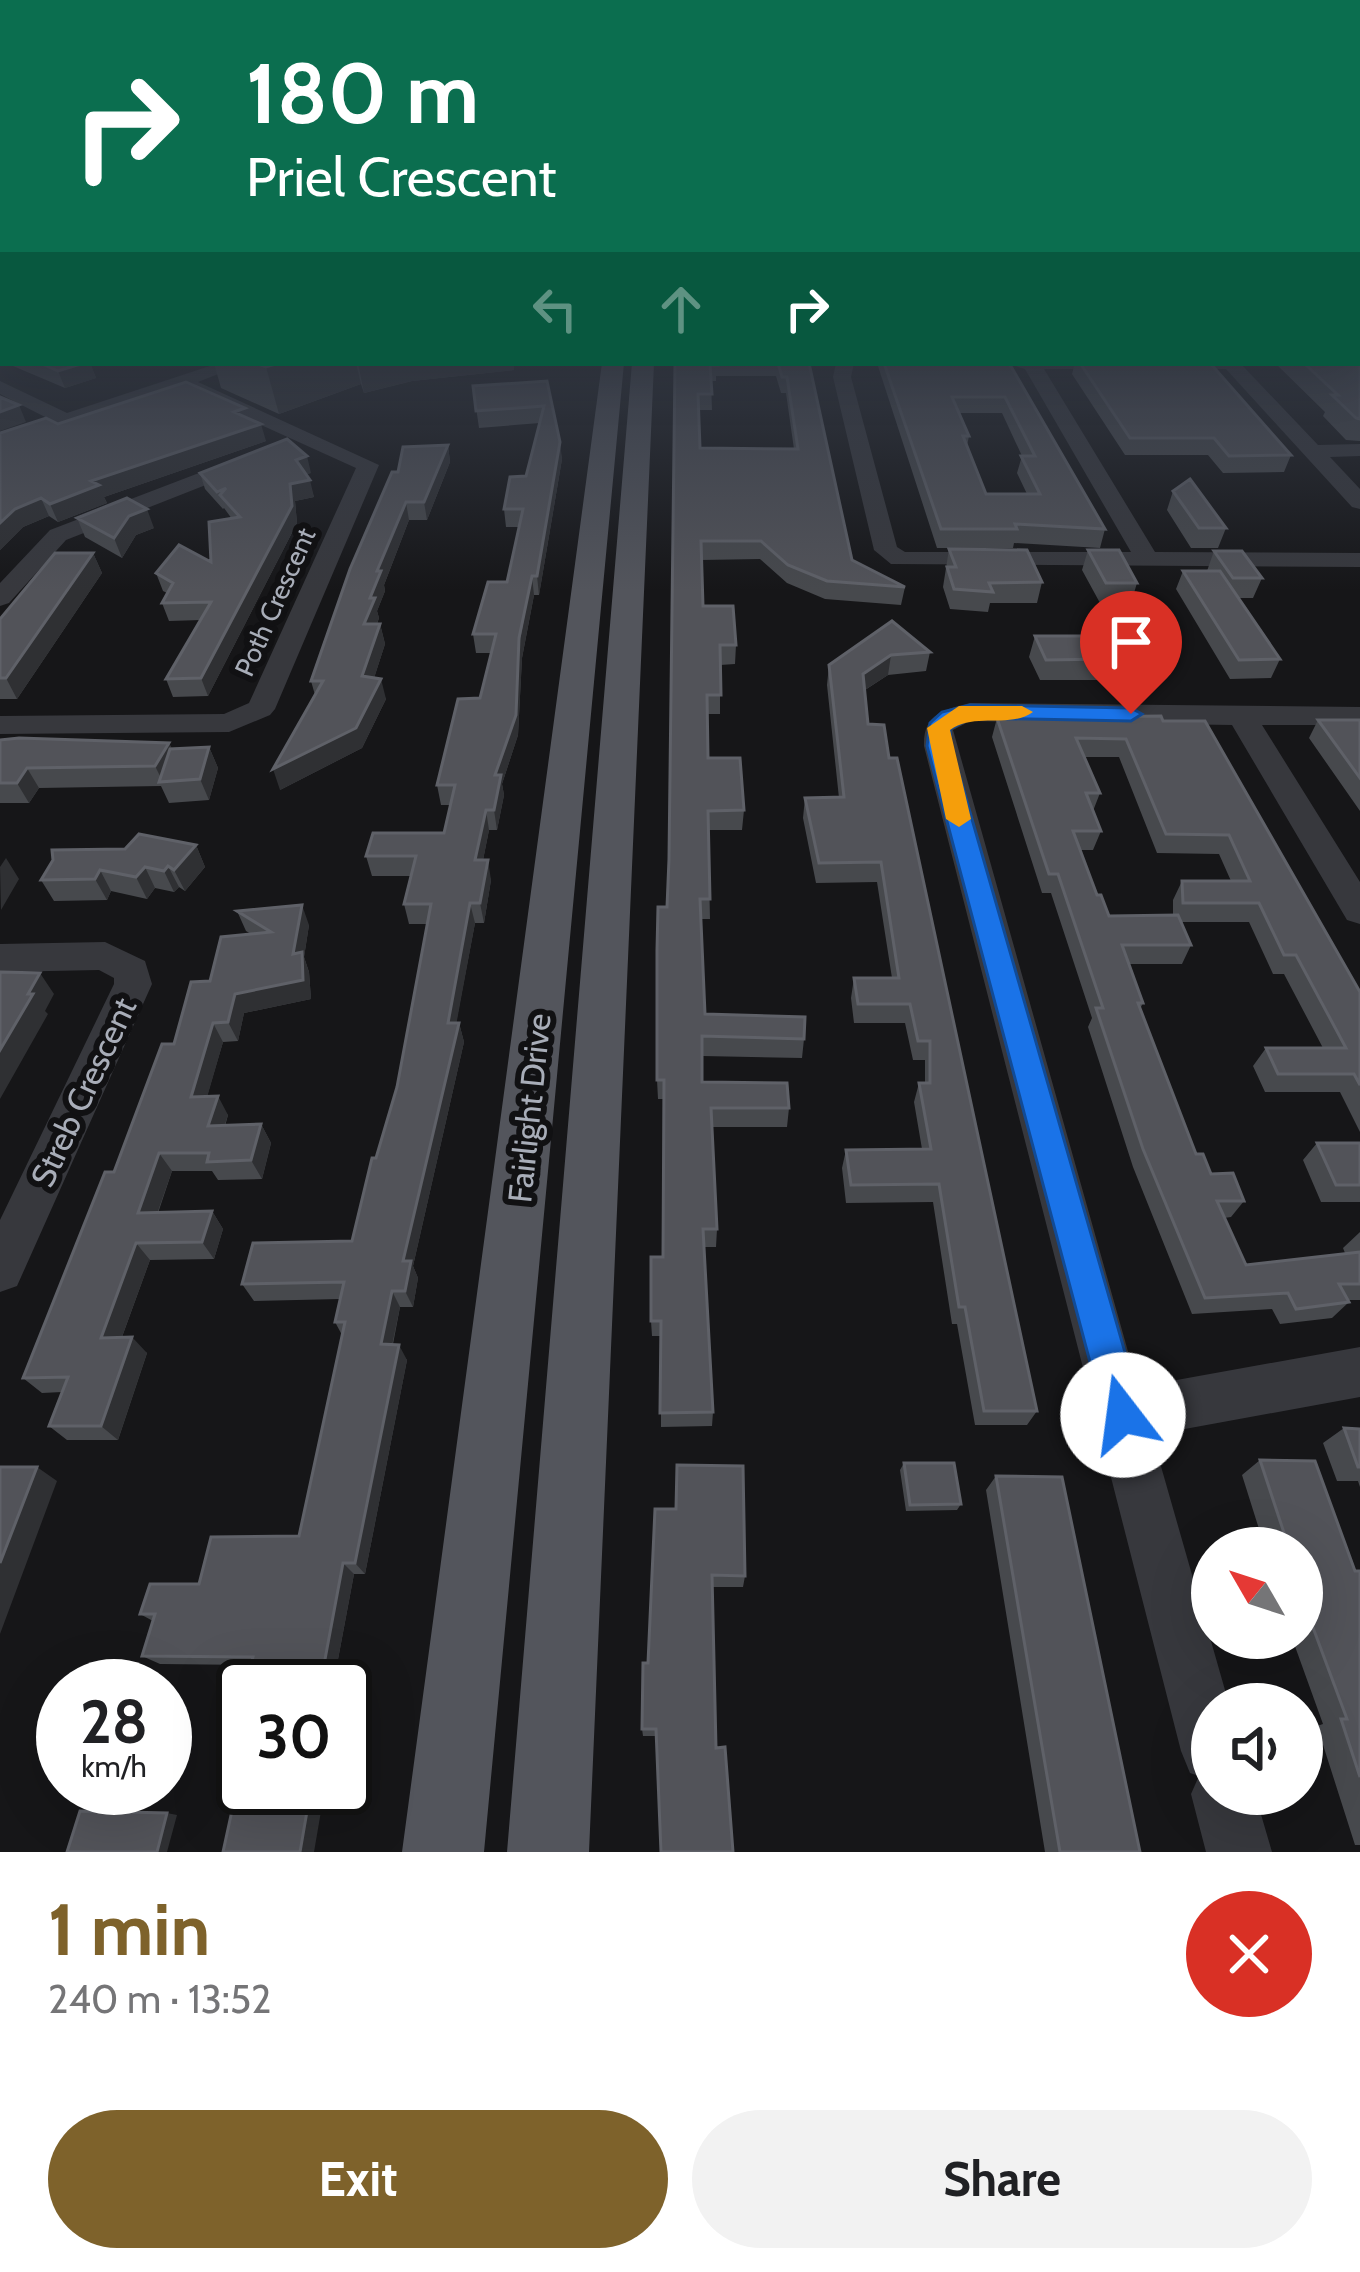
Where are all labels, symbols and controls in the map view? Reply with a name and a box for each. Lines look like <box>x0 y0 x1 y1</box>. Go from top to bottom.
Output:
text: 180 m <box>246 42 479 144</box>
icon: right <box>48 48 204 204</box>
text: Priel Crescent <box>246 144 557 210</box>
icon: left <box>522 276 588 342</box>
icon: ahead <box>648 276 714 342</box>
icon: right <box>774 276 840 342</box>
street label: Poth Crescent <box>228 523 322 681</box>
pin <box>1080 591 1182 714</box>
icon: arrive <box>1098 609 1164 675</box>
street label: Streb Crescent <box>22 991 144 1193</box>
street label: Fairlight Drive <box>499 1011 559 1205</box>
position arrow <box>1060 1352 1186 1478</box>
north arrow <box>1191 1527 1323 1659</box>
map controls <box>1191 1527 1323 1815</box>
speed limit sign: 30 <box>216 1659 372 1815</box>
button: sound <box>1191 1683 1323 1815</box>
text: 28 <box>80 1685 148 1758</box>
text: km/h <box>81 1748 147 1785</box>
text: 1 min <box>48 1886 210 1973</box>
button: close <box>1186 1891 1312 2017</box>
text: 240 m · 13:52 <box>48 1975 271 2023</box>
button: Exit <box>48 2110 668 2248</box>
button: Share <box>692 2110 1312 2248</box>

